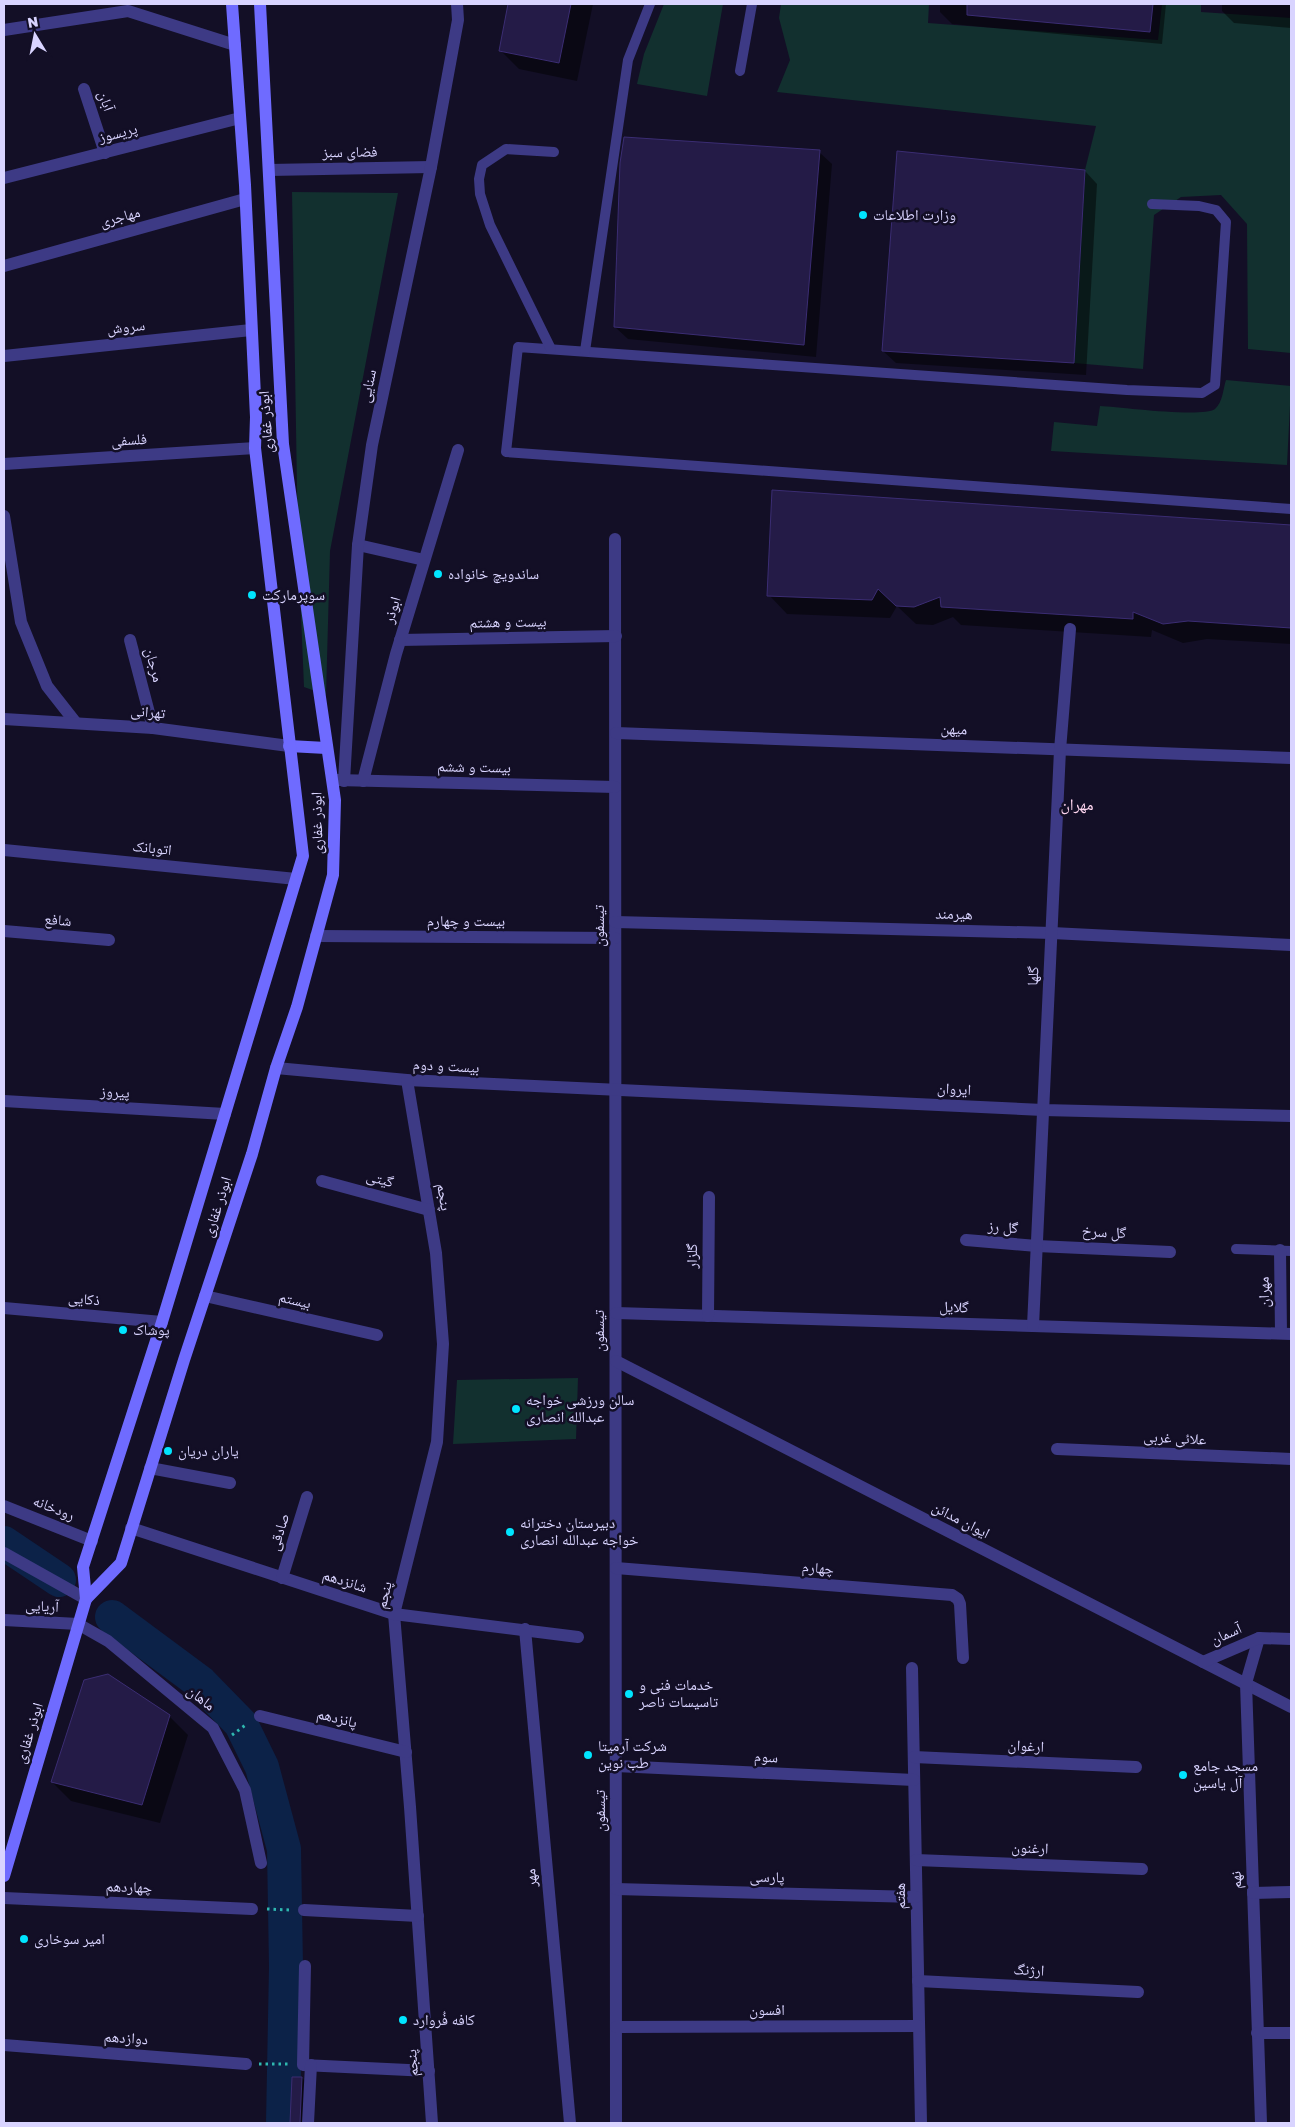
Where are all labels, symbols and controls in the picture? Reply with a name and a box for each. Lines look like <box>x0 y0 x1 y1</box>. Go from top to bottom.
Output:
north arrow <box>10 10 60 60</box>
text: N <box>26 12 39 31</box>
street label: آبان <box>93 88 119 115</box>
street label: پریسوز <box>96 119 139 147</box>
street label: فضای سبز <box>321 142 378 162</box>
street label: مهاجری <box>97 202 143 232</box>
place label: وزارت اطلاعات <box>873 205 956 224</box>
marker: وزارت اطلاعات <box>857 209 869 221</box>
street label: سروش <box>106 315 146 339</box>
street label: سنایی <box>355 367 381 404</box>
street label: ابوذر غفاری <box>254 390 278 454</box>
street label: فلسفی <box>110 429 148 451</box>
place label: ساندویچ خانواده <box>448 564 539 584</box>
marker: ساندویچ خانواده <box>432 568 444 580</box>
place label: سوپرمارکت <box>262 585 325 604</box>
marker: سوپرمارکت <box>246 589 258 601</box>
street label: ابوذر <box>378 594 405 626</box>
street label: بیست و هشتم <box>469 611 547 633</box>
street label: مرجان <box>140 645 168 685</box>
street label: تهرانی <box>130 701 167 724</box>
street label: میهن <box>940 719 968 739</box>
street label: بیست و ششم <box>437 756 511 778</box>
street label: ابوذر غفاری <box>306 791 328 855</box>
district label: مهران <box>1060 794 1094 815</box>
street label: اتوبانک <box>131 836 173 859</box>
street label: تیسفون <box>589 904 609 947</box>
street label: هیرمند <box>935 904 973 923</box>
street label: شافع <box>44 909 73 931</box>
street label: بیست و چهارم <box>427 911 505 931</box>
street label: گلها <box>1023 965 1043 986</box>
street label: بیست و دوم <box>412 1054 480 1078</box>
street label: ایروان <box>936 1078 972 1100</box>
street label: پیروز <box>99 1081 130 1102</box>
street label: گیتی <box>364 1166 396 1192</box>
street label: ابوذر غفاری <box>198 1174 236 1240</box>
street label: پنجم <box>432 1182 456 1212</box>
street label: گل رز <box>986 1216 1019 1238</box>
street label: گل سرخ <box>1081 1221 1127 1243</box>
street label: گلزار <box>682 1243 701 1270</box>
street label: مهران <box>1254 1276 1274 1308</box>
street label: بیستم <box>277 1287 313 1313</box>
street label: ذکایی <box>67 1288 101 1310</box>
street label: گلایل <box>939 1296 969 1318</box>
street label: تیسفون <box>589 1309 609 1352</box>
place label: پوشاک <box>133 1320 170 1339</box>
marker: پوشاک <box>117 1324 129 1336</box>
place label: سالن ورزشی خواجه عبدالله انصاری <box>526 1390 634 1427</box>
marker: سالن ورزشی خواجه عبدالله انصاری <box>510 1403 522 1415</box>
street label: علائی غربی <box>1143 1426 1207 1450</box>
place label: یاران دریان <box>178 1441 239 1461</box>
marker: یاران دریان <box>162 1445 174 1457</box>
street label: رودخانه <box>31 1491 78 1525</box>
street label: ایوان مدائن <box>929 1497 993 1543</box>
street label: صادقی <box>264 1511 294 1553</box>
place label: دبیرستان دخترانه خواجه عبدالله انصاری <box>520 1513 639 1550</box>
marker: دبیرستان دخترانه خواجه عبدالله انصاری <box>504 1526 516 1538</box>
street label: چهارم <box>801 1557 835 1579</box>
street label: شانزدهم <box>320 1564 370 1598</box>
street label: پنجم <box>371 1579 397 1611</box>
street label: آریایی <box>25 1595 61 1617</box>
street label: آسمان <box>1207 1618 1246 1650</box>
place label: خدمات فنی و تاسیسات ناصر <box>638 1675 719 1711</box>
street label: ماهان <box>183 1681 219 1715</box>
marker: خدمات فنی و تاسیسات ناصر <box>623 1688 635 1700</box>
street label: ابوذر غفاری <box>10 1700 48 1766</box>
street label: پانزدهم <box>315 1703 359 1733</box>
street label: ارغوان <box>1007 1735 1045 1757</box>
place label: شرکت آرمیتا طب نوین <box>598 1736 667 1773</box>
street label: سوم <box>753 1746 779 1768</box>
marker: شرکت آرمیتا طب نوین <box>582 1749 594 1761</box>
place label: مسجد جامع آل یاسین <box>1193 1756 1258 1793</box>
marker: مسجد جامع آل یاسین <box>1177 1769 1189 1781</box>
street label: تیسفون <box>590 1789 610 1832</box>
street label: ارغنون <box>1011 1837 1049 1859</box>
street label: پارسی <box>749 1867 785 1887</box>
street label: مهر <box>520 1868 541 1889</box>
street label: نهم <box>1226 1871 1246 1889</box>
street label: چهاردهم <box>105 1876 153 1898</box>
street label: هفتم <box>890 1882 910 1910</box>
place label: امیر سوخاری <box>34 1929 105 1949</box>
marker: امیر سوخاری <box>18 1933 30 1945</box>
street label: ارژنگ <box>1013 1959 1045 1980</box>
street label: افسون <box>749 2000 785 2020</box>
place label: کافه فُروارد <box>413 2010 475 2029</box>
marker: کافه فُروارد <box>397 2014 409 2026</box>
street label: دوازدهم <box>103 2026 149 2050</box>
street label: پنجم <box>401 2049 423 2077</box>

